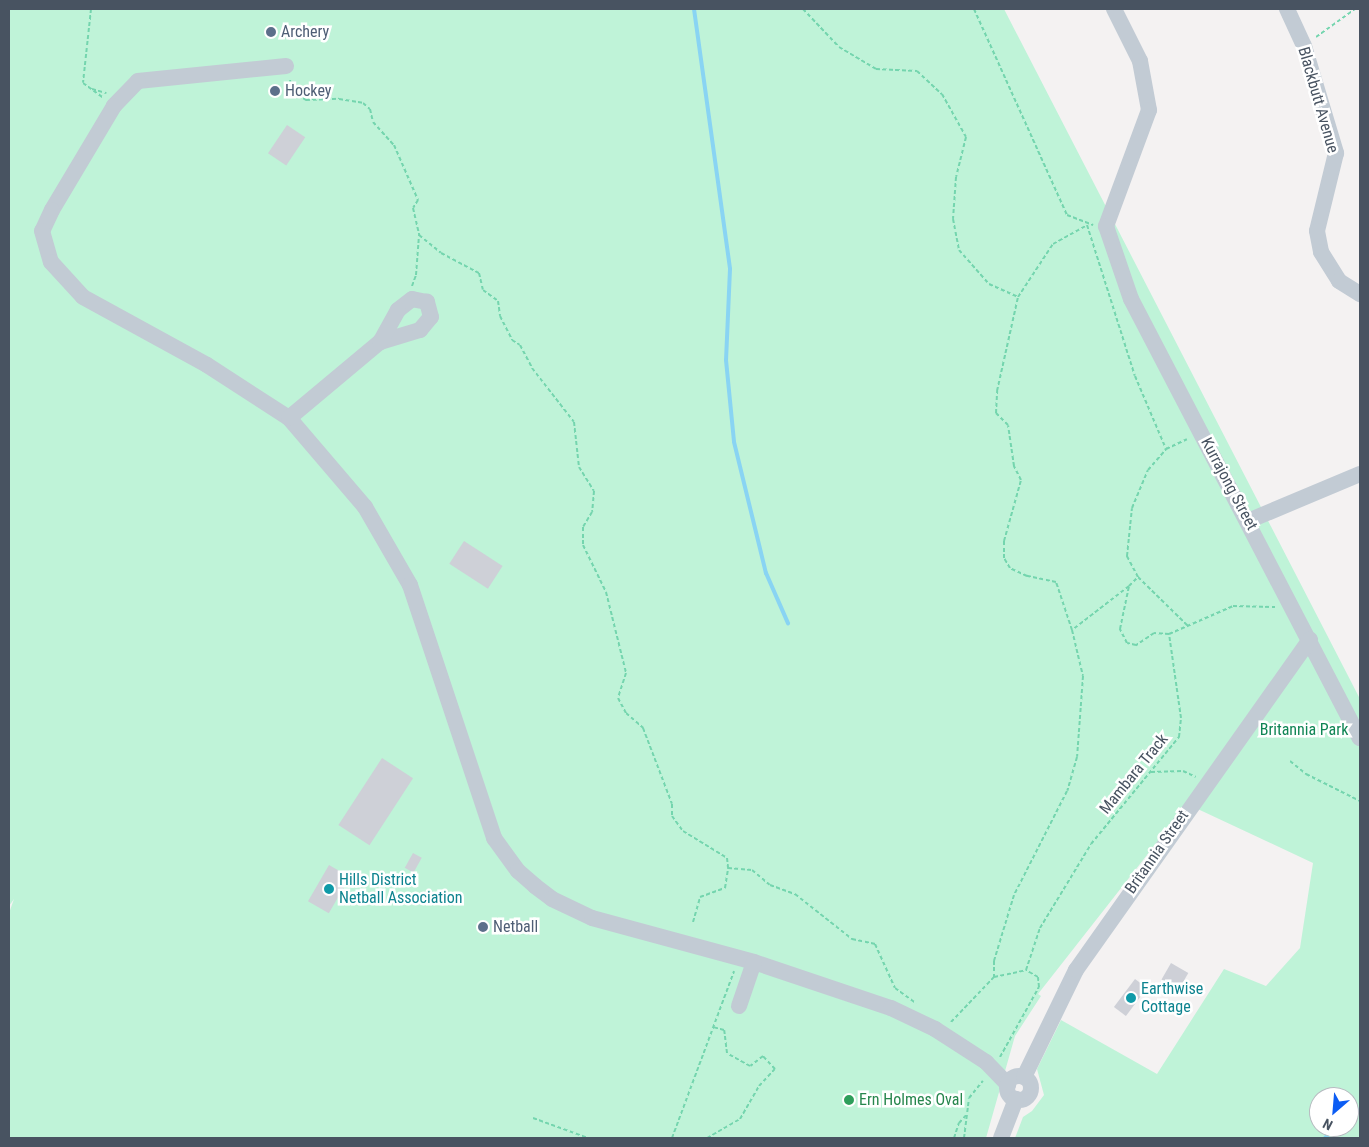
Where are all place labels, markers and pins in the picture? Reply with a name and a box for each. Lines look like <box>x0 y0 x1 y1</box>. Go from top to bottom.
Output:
place label: Archery <box>281 22 329 42</box>
marker: Archery <box>265 26 277 38</box>
place label: Hockey <box>285 81 331 101</box>
marker: Hockey <box>269 85 281 97</box>
place label: Hills District Netball Association <box>339 870 462 908</box>
marker: Hills District Netball Association <box>323 883 335 895</box>
place label: Netball <box>493 917 538 937</box>
marker: Netball <box>477 921 489 933</box>
place label: Earthwise Cottage <box>1141 979 1203 1017</box>
marker: Earthwise Cottage <box>1125 992 1137 1004</box>
place label: Ern Holmes Oval <box>859 1090 963 1110</box>
marker: Ern Holmes Oval <box>843 1094 855 1106</box>

